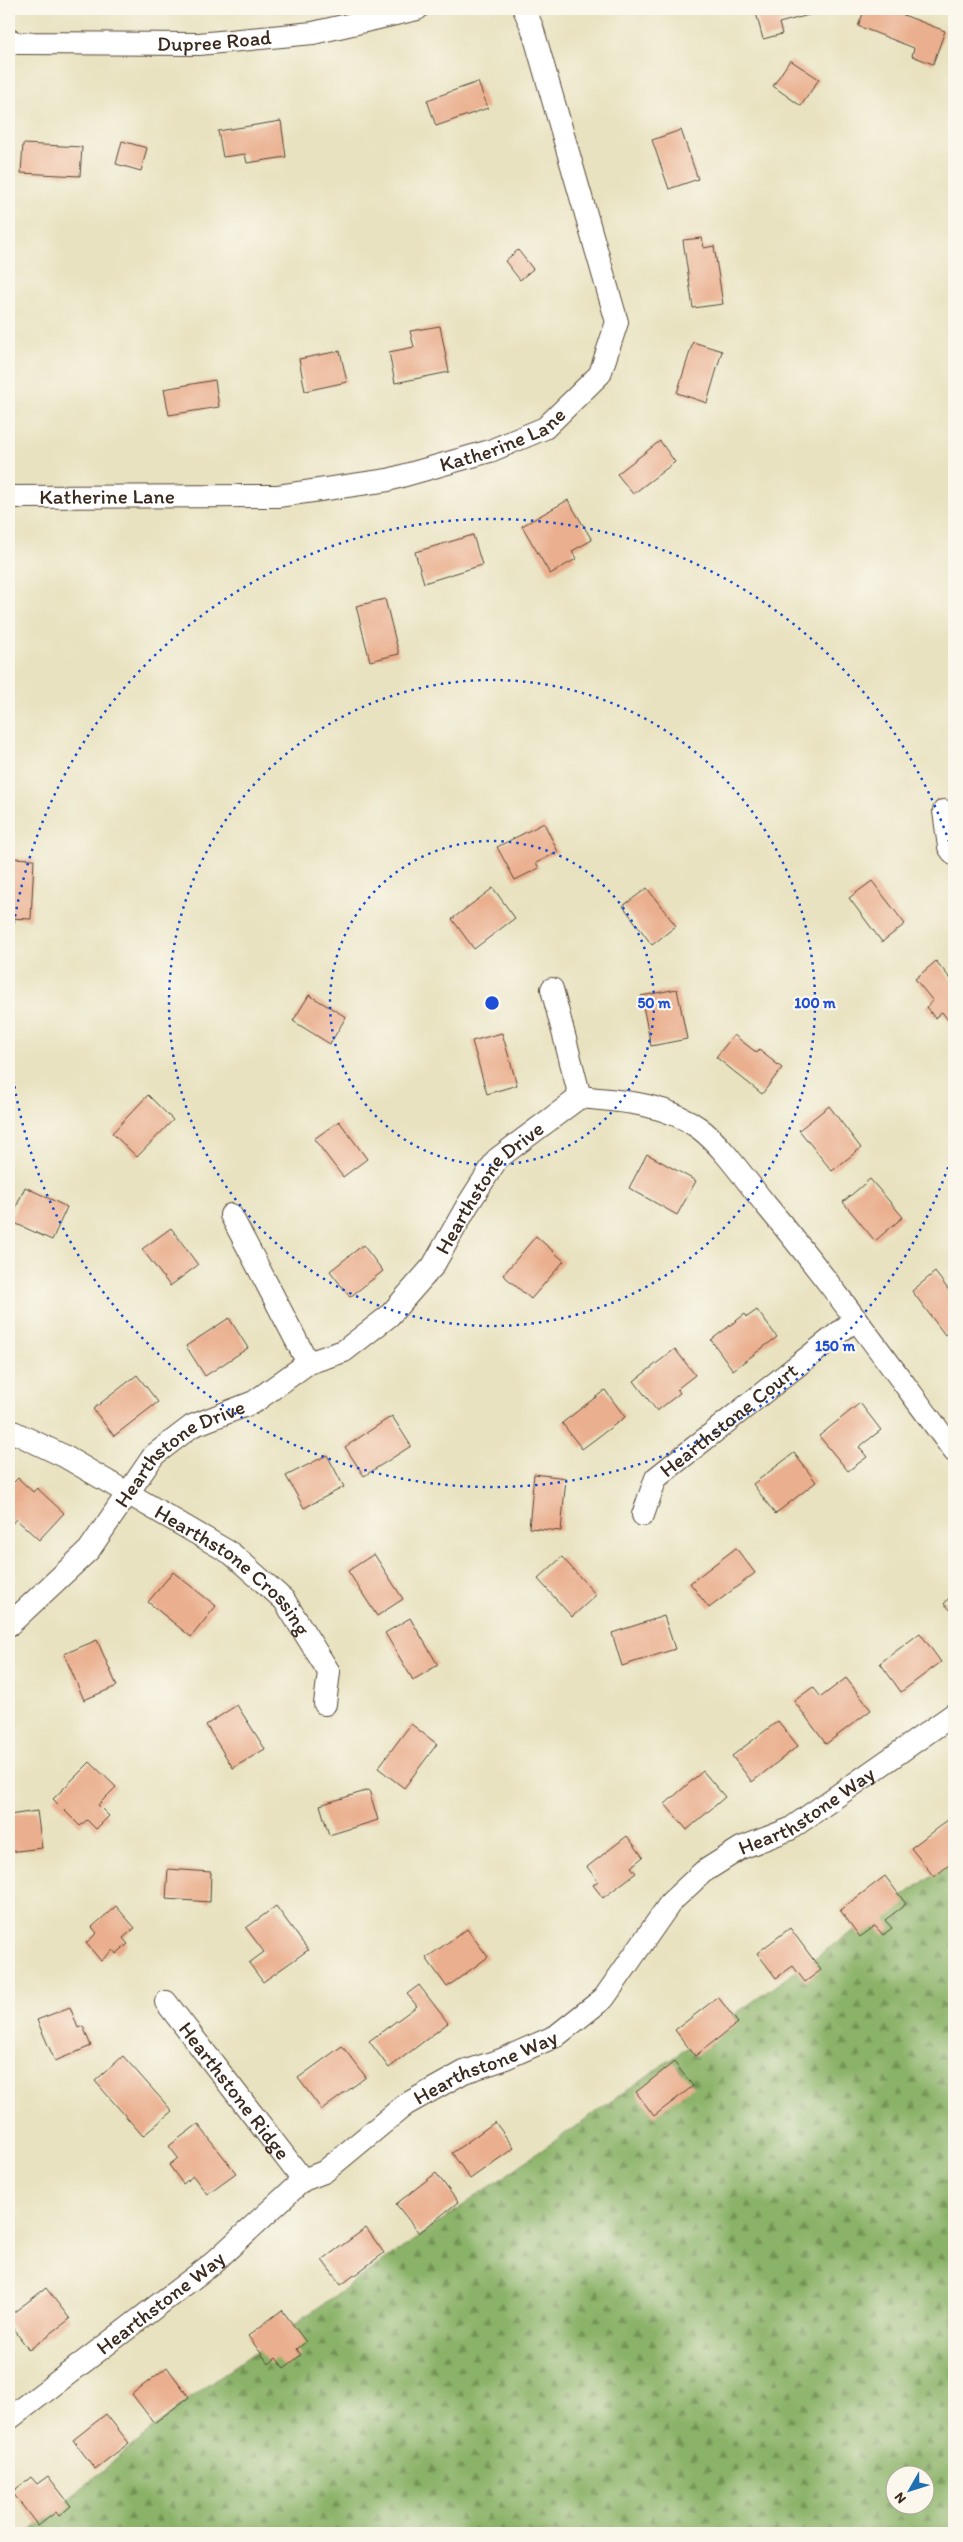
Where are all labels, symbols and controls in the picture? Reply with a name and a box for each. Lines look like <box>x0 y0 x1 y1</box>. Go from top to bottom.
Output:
street label: Dupree Road <box>157 24 273 56</box>
street label: Katherine Lane <box>436 402 570 477</box>
street label: Katherine Lane <box>39 483 175 509</box>
centre of rings <box>483 994 501 1012</box>
text: 50 m <box>637 994 671 1012</box>
text: 100 m <box>794 994 836 1012</box>
street label: Hearthstone Drive <box>429 1116 548 1258</box>
text: 150 m <box>815 1337 855 1355</box>
street label: Hearthstone Court <box>654 1357 802 1482</box>
street label: Hearthstone Drive <box>109 1394 248 1512</box>
street label: Hearthstone Crossing <box>151 1499 316 1640</box>
street label: Hearthstone Way <box>734 1761 879 1860</box>
street label: Hearthstone Ridge <box>174 2017 296 2164</box>
street label: Hearthstone Way <box>409 2024 561 2110</box>
street label: Hearthstone Way <box>91 2245 230 2360</box>
north arrow <box>886 2464 936 2514</box>
text: N <box>891 2489 910 2507</box>

